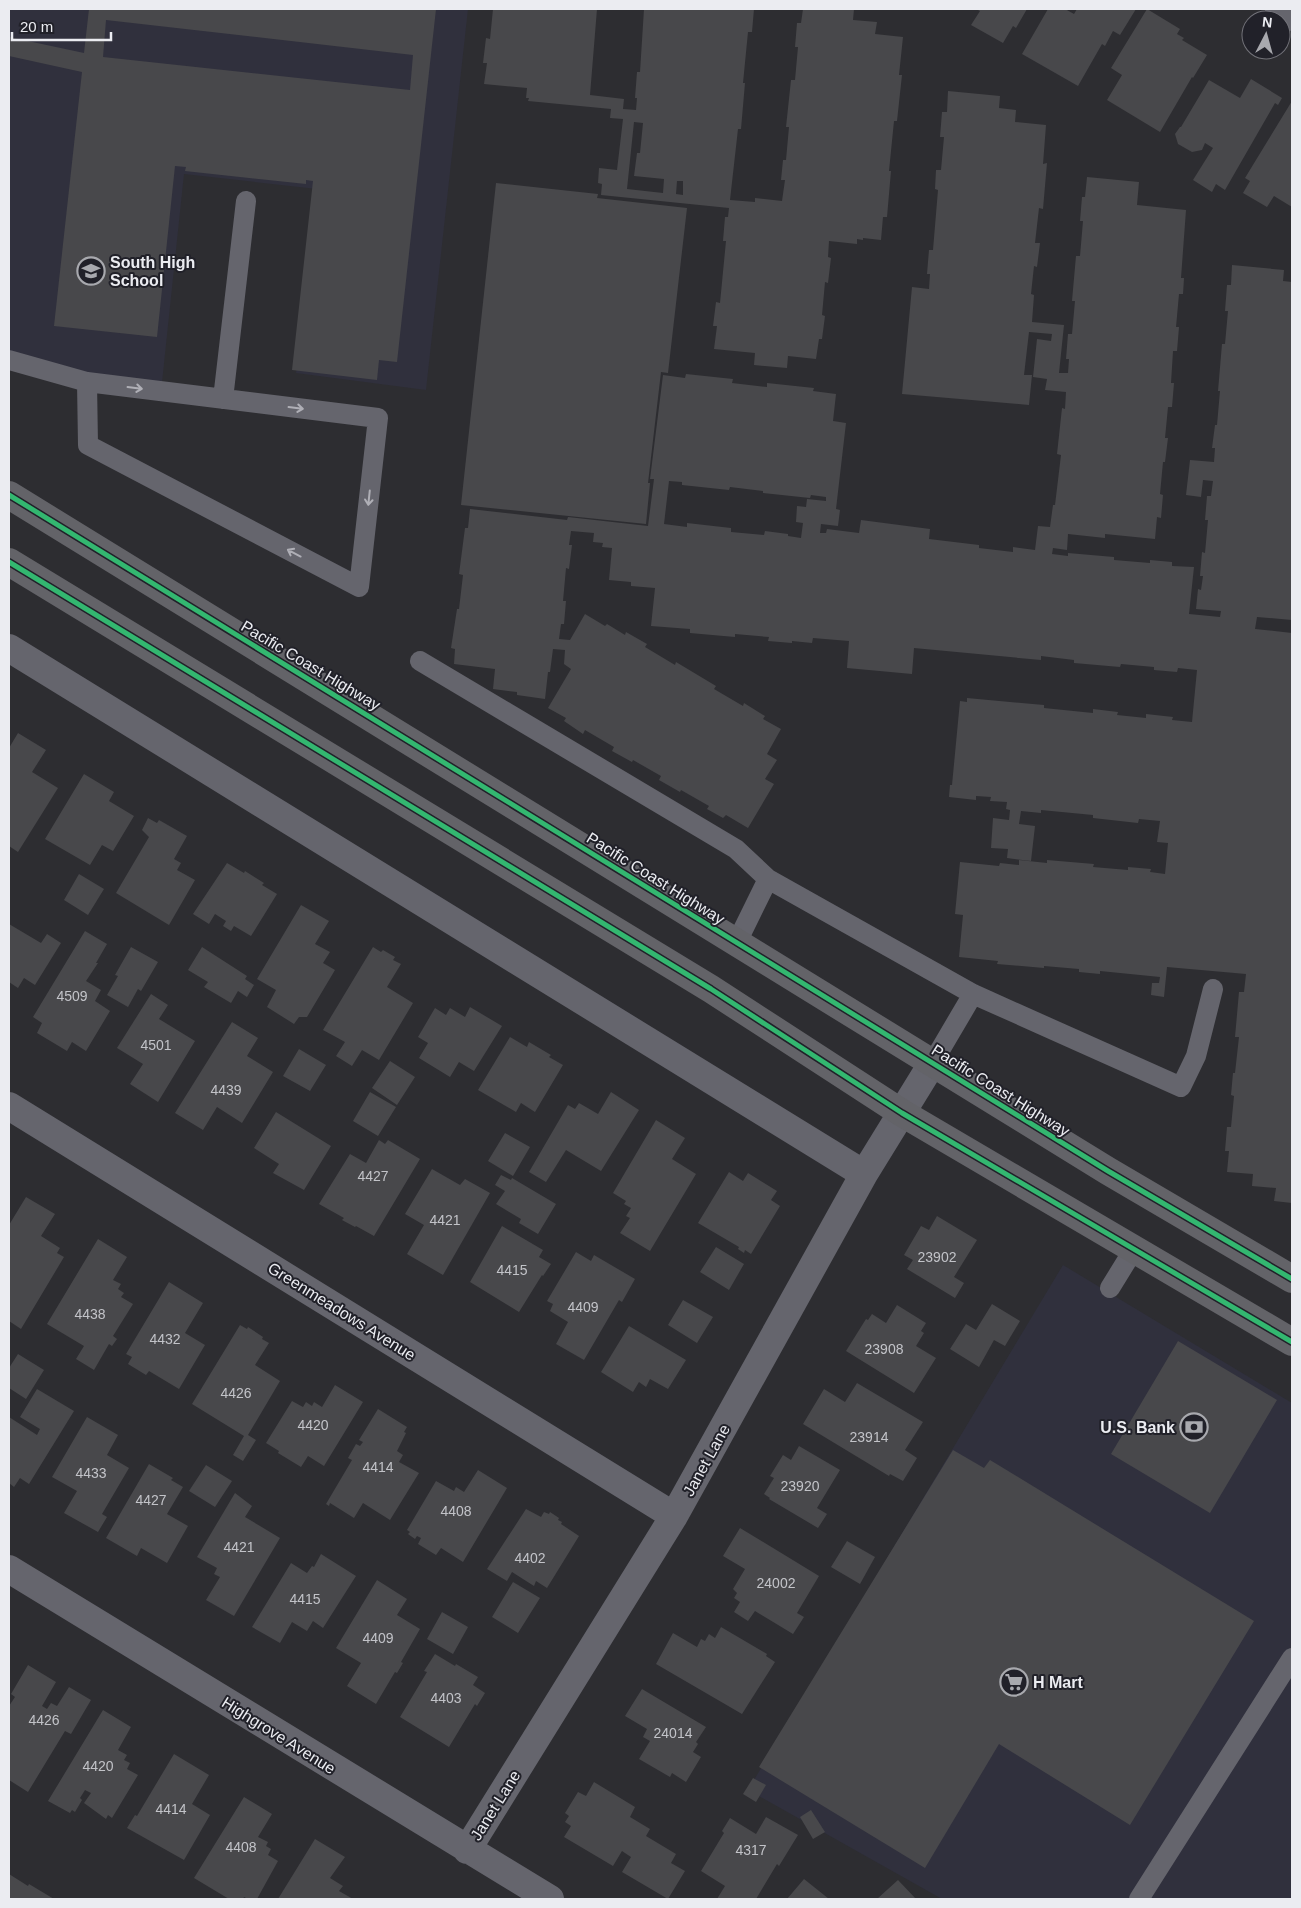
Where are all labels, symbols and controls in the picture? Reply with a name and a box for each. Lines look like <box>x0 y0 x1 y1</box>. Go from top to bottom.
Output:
scale bar <box>12 10 111 42</box>
north arrow <box>1241 10 1291 60</box>
text: N <box>1261 14 1273 31</box>
text: 20 m <box>20 18 53 35</box>
place label: South High School <box>110 254 195 289</box>
school or university icon: South High School <box>76 256 106 286</box>
one-way arrow <box>127 383 143 393</box>
one-way arrow <box>288 403 304 413</box>
one-way arrow <box>364 490 374 506</box>
one-way arrow <box>287 548 302 558</box>
street label: Pacific Coast Highway <box>238 617 383 714</box>
street label: Pacific Coast Highway <box>584 829 728 928</box>
house number: 4509 <box>56 988 88 1004</box>
house number: 4501 <box>140 1037 172 1053</box>
street label: Pacific Coast Highway <box>929 1041 1073 1140</box>
house number: 4439 <box>210 1082 242 1098</box>
house number: 4427 <box>357 1168 389 1184</box>
house number: 4421 <box>429 1212 461 1228</box>
house number: 23902 <box>918 1249 957 1265</box>
street label: Greenmeadows Avenue <box>265 1259 419 1364</box>
house number: 4415 <box>496 1262 528 1278</box>
house number: 4409 <box>567 1299 599 1315</box>
house number: 4438 <box>74 1306 106 1322</box>
house number: 4432 <box>149 1331 181 1347</box>
house number: 23908 <box>865 1341 904 1357</box>
house number: 4426 <box>220 1385 252 1401</box>
bank icon: U.S. Bank <box>1179 1412 1209 1442</box>
house number: 4420 <box>297 1417 329 1433</box>
place label: U.S. Bank <box>1100 1419 1175 1436</box>
street label: Janet Lane <box>680 1421 733 1499</box>
house number: 23914 <box>850 1429 889 1445</box>
house number: 4414 <box>362 1459 394 1475</box>
house number: 4433 <box>75 1465 107 1481</box>
house number: 23920 <box>781 1478 820 1494</box>
house number: 4427 <box>135 1492 167 1508</box>
house number: 4408 <box>440 1503 472 1519</box>
house number: 4421 <box>223 1539 255 1555</box>
house number: 4402 <box>514 1550 546 1566</box>
house number: 24002 <box>757 1575 796 1591</box>
house number: 4415 <box>289 1591 321 1607</box>
house number: 4409 <box>362 1630 394 1646</box>
supermarket icon: H Mart <box>999 1667 1029 1697</box>
place label: H Mart <box>1033 1674 1083 1691</box>
house number: 4403 <box>430 1690 462 1706</box>
street label: Highgrove Avenue <box>219 1694 339 1777</box>
house number: 4426 <box>28 1712 60 1728</box>
house number: 24014 <box>654 1725 693 1741</box>
house number: 4420 <box>82 1758 114 1774</box>
street label: Janet Lane <box>467 1767 524 1843</box>
house number: 4414 <box>155 1801 187 1817</box>
house number: 4408 <box>225 1839 257 1855</box>
house number: 4317 <box>735 1842 767 1858</box>

